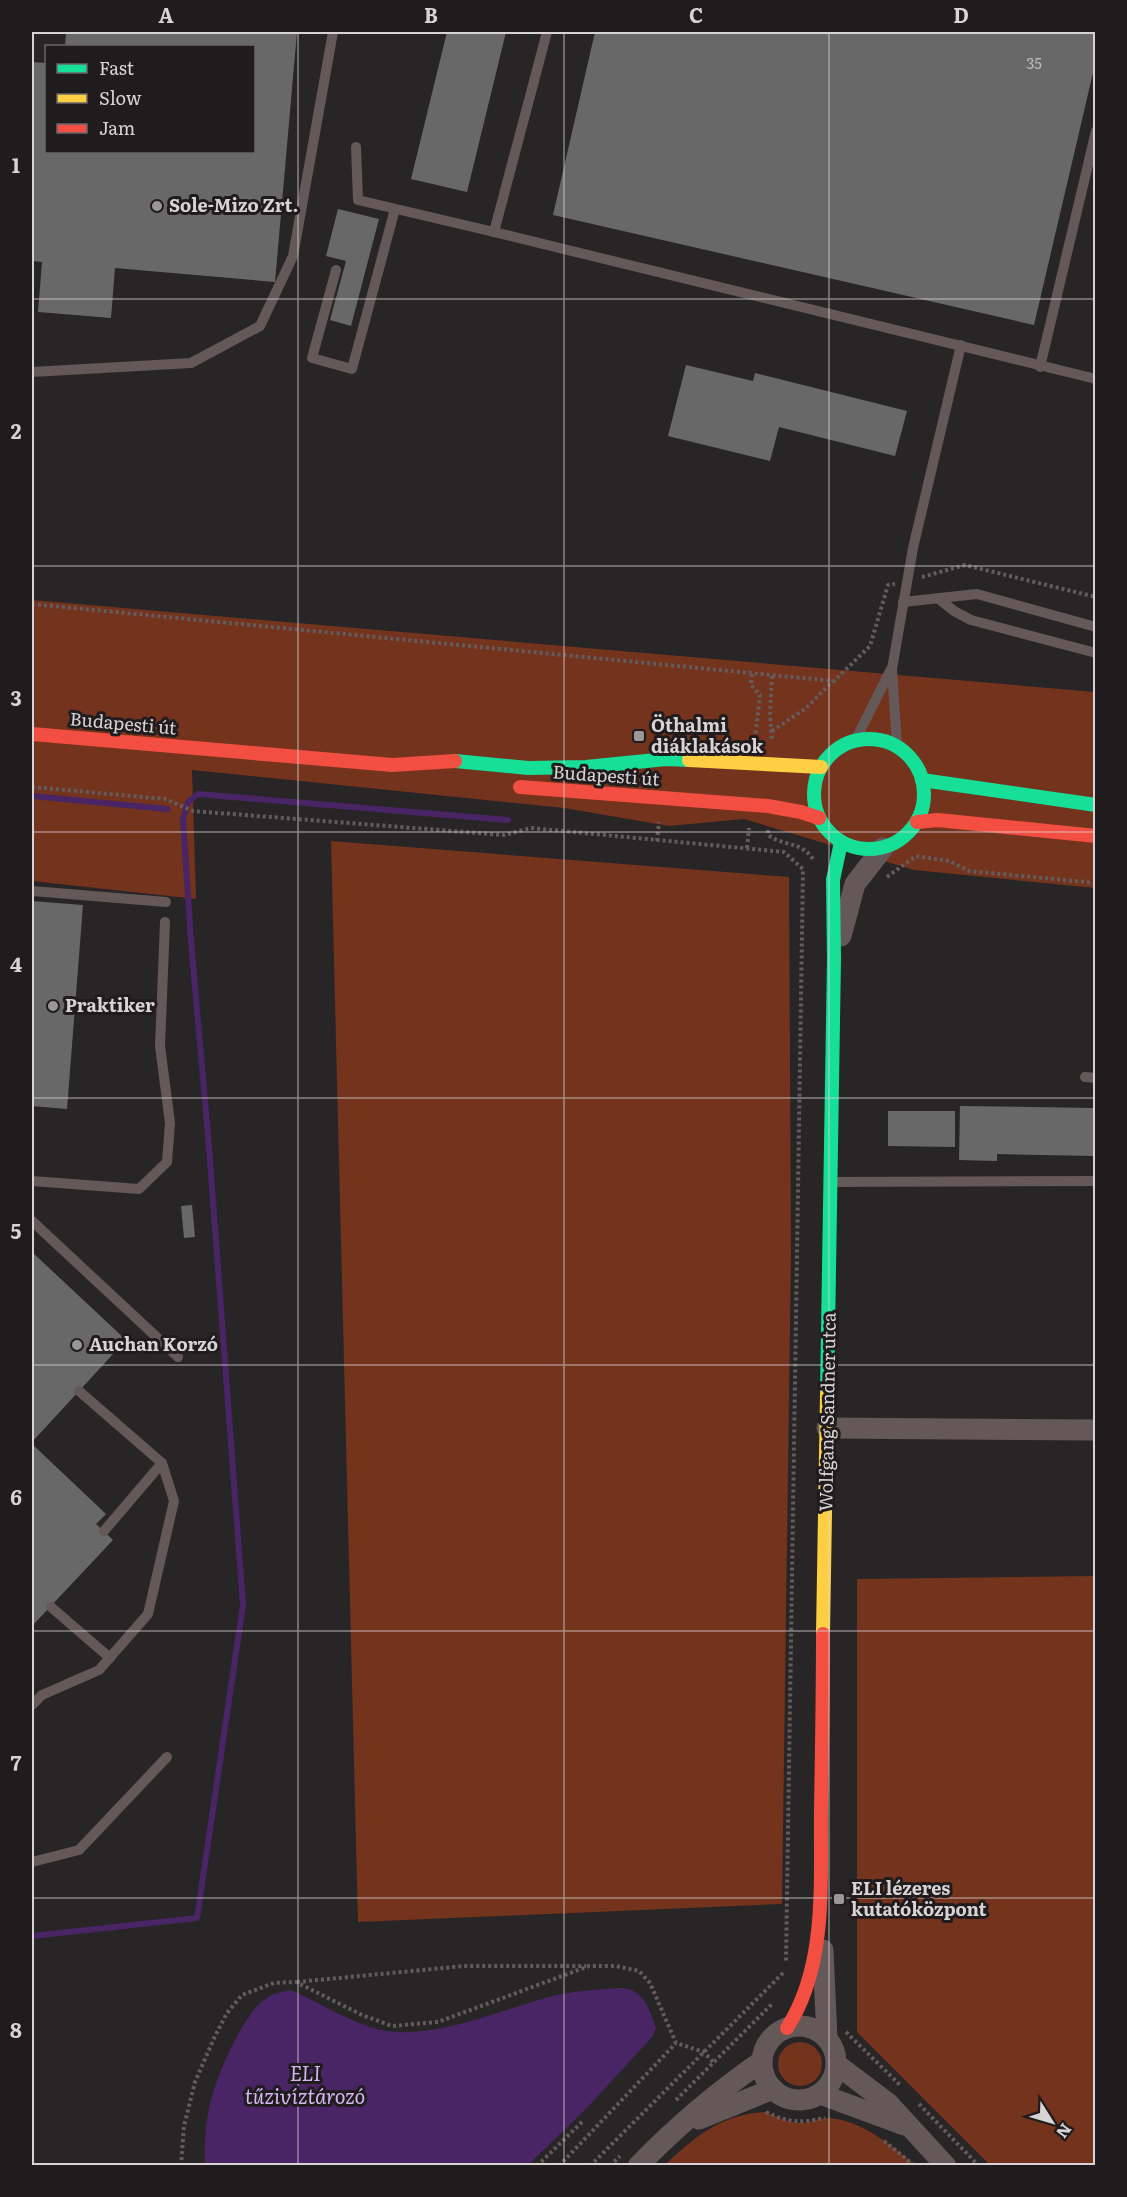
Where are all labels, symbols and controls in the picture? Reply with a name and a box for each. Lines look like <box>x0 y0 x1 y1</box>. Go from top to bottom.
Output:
text: A <box>158 0 174 29</box>
text: B <box>424 0 438 29</box>
text: C <box>689 0 703 29</box>
text: D <box>953 0 969 29</box>
legend <box>45 45 255 153</box>
house number: 35 <box>1026 51 1042 74</box>
text: Fast <box>99 54 135 81</box>
text: Slow <box>99 84 142 111</box>
text: Jam <box>99 114 135 141</box>
text: 1 <box>12 149 20 179</box>
place label: Sole-Mizo Zrt. <box>169 191 298 218</box>
marker: Sole-Mizo Zrt. <box>150 199 164 213</box>
text: 2 <box>11 415 22 445</box>
text: 3 <box>10 682 22 712</box>
street label: Budapesti út <box>69 704 178 741</box>
place label: Öthalmi diáklakások <box>651 711 764 759</box>
marker: Öthalmi diáklakások <box>632 729 646 743</box>
street label: Budapesti út <box>552 757 661 792</box>
text: 4 <box>10 948 22 978</box>
place label: Praktiker <box>65 991 155 1018</box>
marker: Praktiker <box>46 999 60 1013</box>
text: 5 <box>11 1215 22 1245</box>
street label: Wolfgang Sandner utca <box>811 1312 842 1512</box>
place label: Auchan Korzó <box>89 1330 218 1357</box>
marker: Auchan Korzó <box>70 1338 84 1352</box>
text: 6 <box>10 1481 22 1511</box>
text: 7 <box>11 1747 22 1777</box>
place label: ELI lézeres kutatóközpont <box>851 1874 987 1922</box>
marker: ELI lézeres kutatóközpont <box>832 1892 846 1906</box>
text: 8 <box>10 2014 22 2044</box>
water label: ELI tűzivíztározó <box>245 2057 365 2110</box>
north arrow <box>1022 2092 1082 2152</box>
text: N <box>1051 2119 1078 2144</box>

